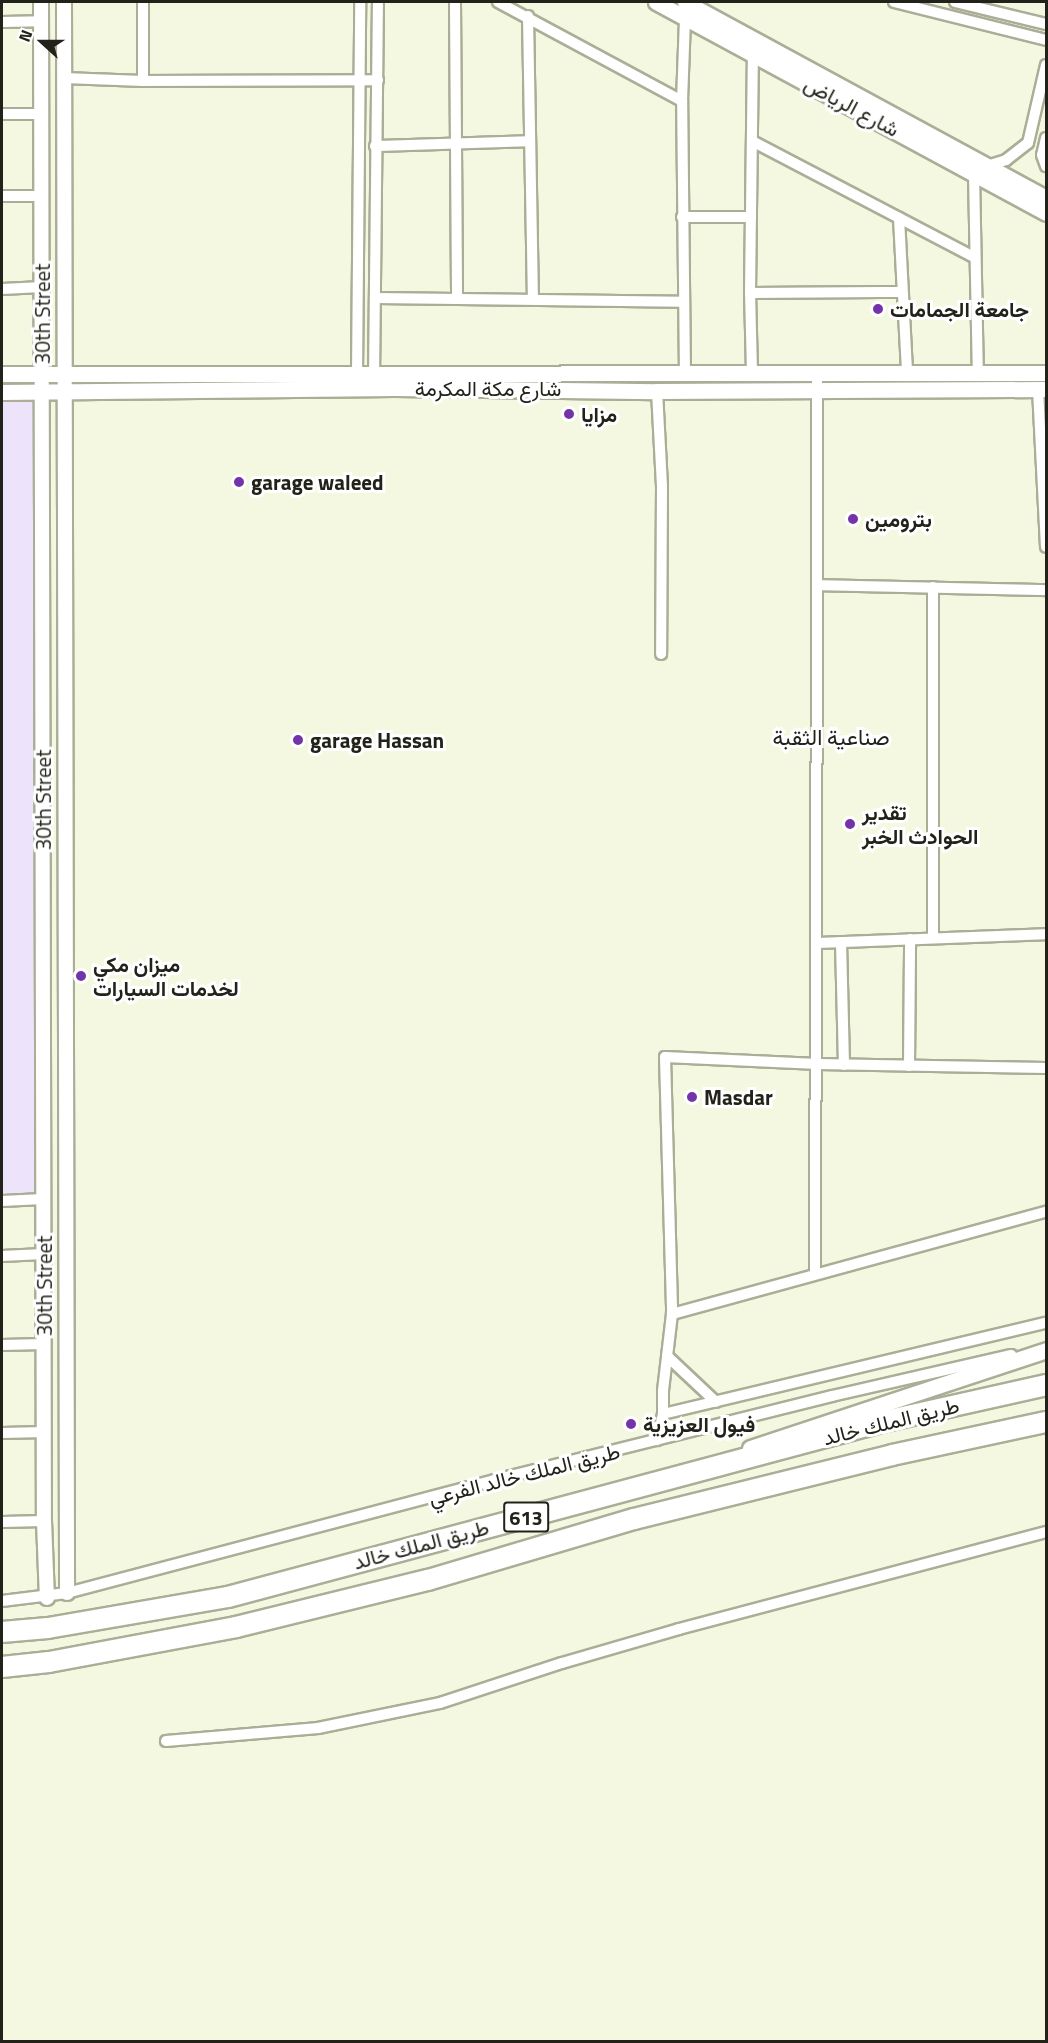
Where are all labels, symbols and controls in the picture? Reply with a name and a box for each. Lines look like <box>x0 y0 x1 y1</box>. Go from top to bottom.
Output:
north arrow <box>12 12 72 72</box>
text: N <box>12 26 38 45</box>
street label: شارع الرياض <box>800 70 904 142</box>
street label: 30th Street <box>29 264 55 364</box>
place label: جامعة الجمامات <box>890 296 1029 322</box>
marker: جامعة الجمامات <box>871 302 885 316</box>
street label: شارع مكة المكرمة <box>415 375 561 401</box>
place label: مزايا <box>581 401 617 427</box>
marker: مزايا <box>562 407 576 421</box>
place label: garage waleed <box>251 469 384 495</box>
marker: garage waleed <box>232 475 246 489</box>
place label: بترومين <box>865 506 932 532</box>
marker: بترومين <box>846 512 860 526</box>
district label: صناعية الثقبة <box>772 725 890 751</box>
place label: garage Hassan <box>310 727 444 753</box>
marker: garage Hassan <box>291 733 305 747</box>
street label: 30th Street <box>30 750 56 850</box>
place label: تقدير الحوادث الخبر <box>862 799 979 849</box>
marker: تقدير الحوادث الخبر <box>843 817 857 831</box>
place label: ميزان مكي لخدمات السيارات <box>93 951 239 1001</box>
marker: ميزان مكي لخدمات السيارات <box>74 969 88 983</box>
place label: Masdar <box>704 1084 773 1110</box>
marker: Masdar <box>685 1090 699 1104</box>
street label: 30th Street <box>31 1236 57 1336</box>
street label: طريق الملك خالد <box>820 1392 962 1450</box>
place label: فيول العزيزية <box>643 1411 755 1437</box>
marker: فيول العزيزية <box>624 1417 638 1431</box>
street label: طريق الملك خالد الفرعي <box>426 1438 622 1510</box>
road number: 613 <box>502 1500 550 1534</box>
street label: طريق الملك خالد <box>350 1514 492 1574</box>

